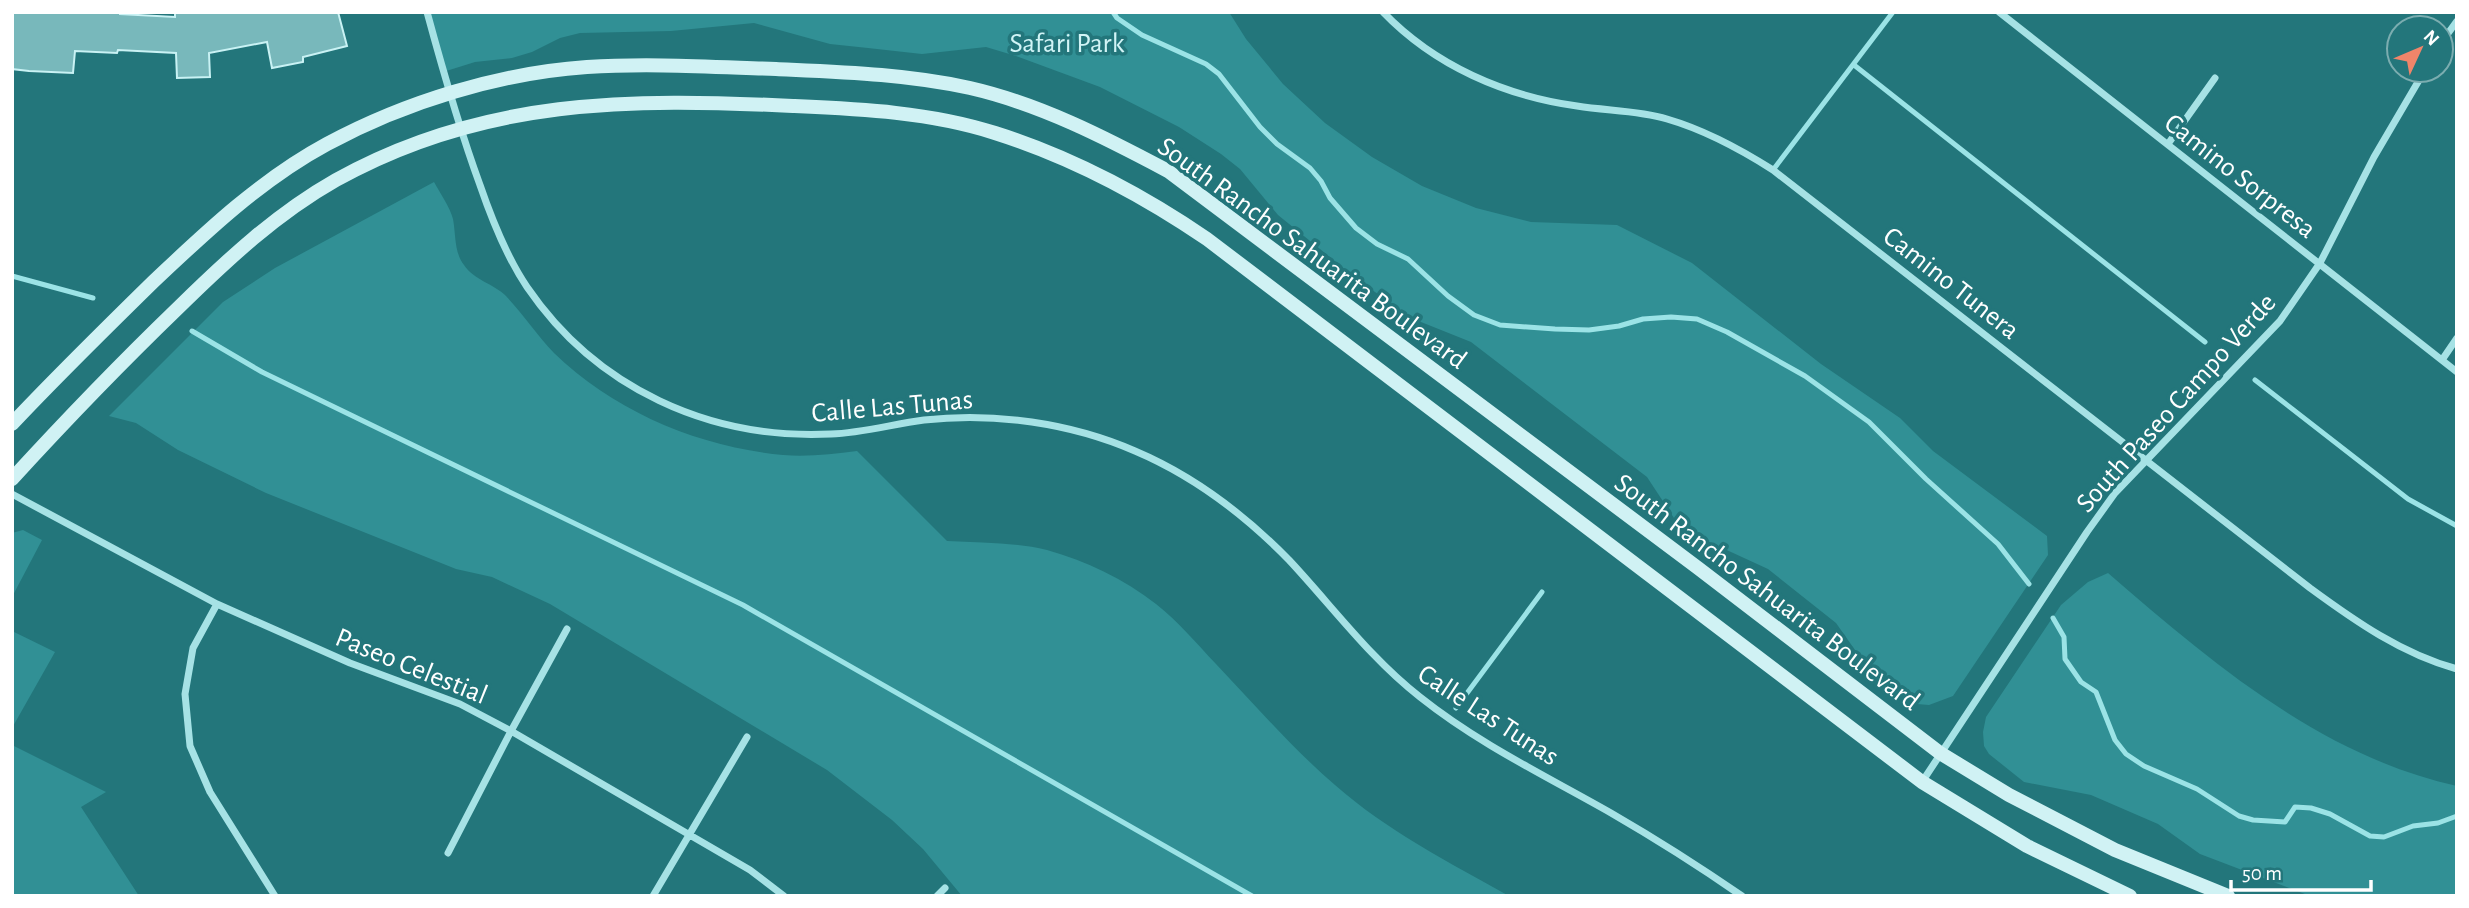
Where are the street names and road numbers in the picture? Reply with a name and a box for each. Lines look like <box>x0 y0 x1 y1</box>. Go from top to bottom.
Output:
street label: Camino Sorpresa <box>2159 109 2321 244</box>
street label: South Rancho Sahuarita Boulevard <box>1152 132 1471 375</box>
street label: Camino Tunera <box>1878 222 2024 345</box>
street label: South Paseo Campo Verde <box>2071 289 2282 518</box>
street label: Calle Las Tunas <box>810 386 974 428</box>
street label: South Rancho Sahuarita Boulevard <box>1609 469 1925 716</box>
street label: Paseo Celestial <box>331 624 491 710</box>
street label: Calle Las Tunas <box>1412 660 1563 771</box>

